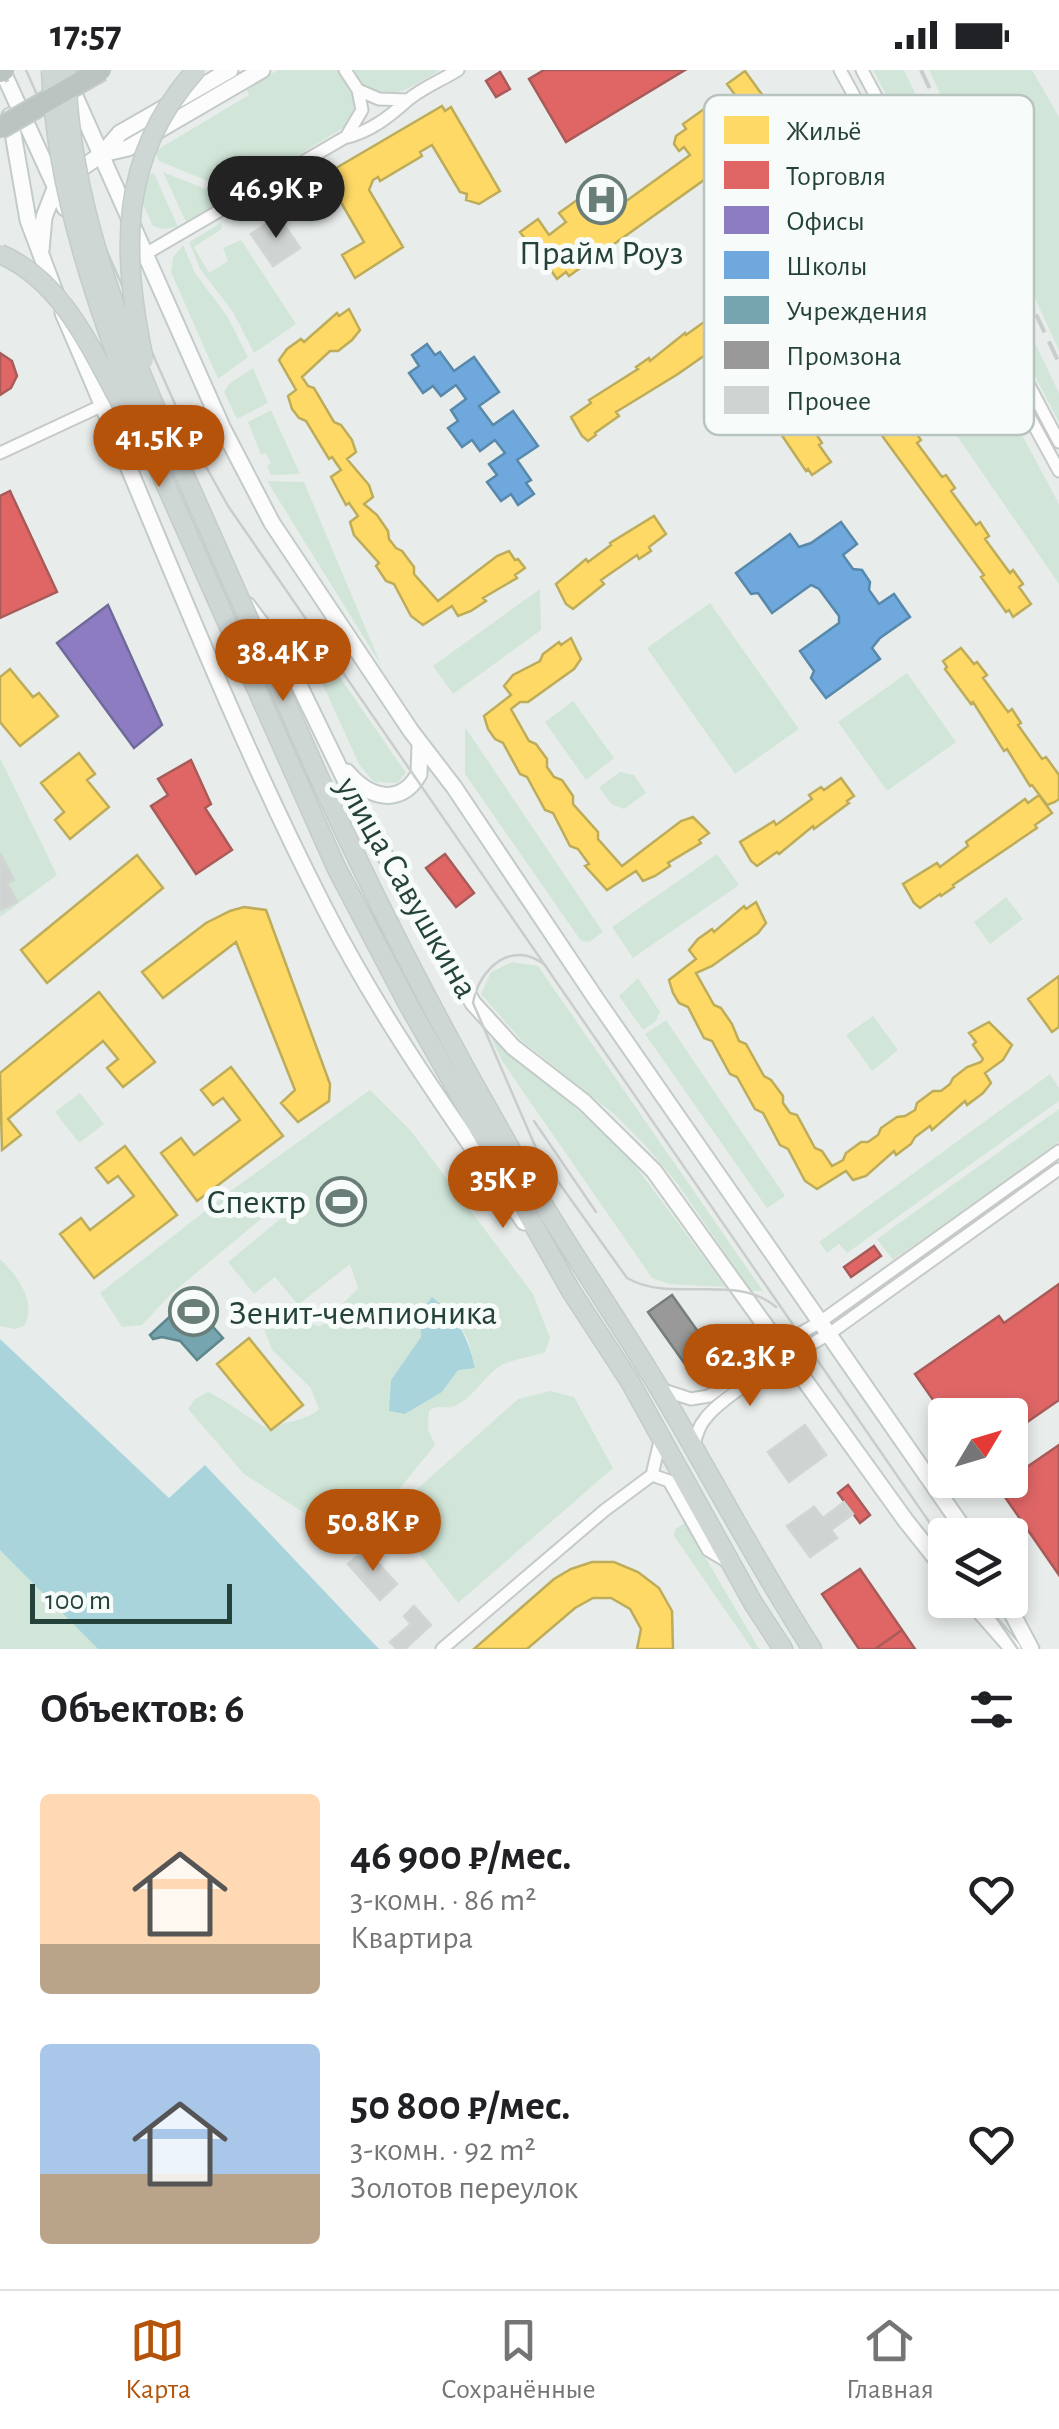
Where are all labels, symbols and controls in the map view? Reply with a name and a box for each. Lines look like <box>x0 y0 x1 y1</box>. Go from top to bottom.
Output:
text: 17:57 <box>50 16 122 54</box>
legend <box>704 95 1034 435</box>
text: Жильё <box>786 118 861 146</box>
pin: 46.9K ₽ <box>184 156 368 241</box>
text: Торговля <box>786 163 886 191</box>
text: 46.9K ₽ <box>230 172 322 204</box>
hospital icon: Прайм Роуз <box>575 174 627 226</box>
text: Офисы <box>786 208 865 236</box>
place label: Прайм Роуз <box>519 236 683 271</box>
text: Школы <box>786 253 868 281</box>
text: Учреждения <box>786 298 928 326</box>
text: Промзона <box>786 343 902 371</box>
text: Прочее <box>786 388 871 416</box>
pin: 41.5K ₽ <box>67 405 251 490</box>
text: 41.5K ₽ <box>115 421 203 453</box>
pin: 38.4K ₽ <box>191 619 375 704</box>
text: 38.4K ₽ <box>237 635 329 667</box>
street label: улица Савушкина <box>329 770 484 1004</box>
pin: 35K ₽ <box>433 1146 573 1231</box>
text: 35K ₽ <box>470 1162 536 1194</box>
sports icon: Спектр <box>315 1175 367 1227</box>
place label: Спектр <box>206 1185 306 1220</box>
sports icon: Зенит-чемпионика <box>168 1286 220 1338</box>
place label: Зенит-чемпионика <box>229 1296 497 1331</box>
pin: 62.3K ₽ <box>658 1324 842 1409</box>
text: 62.3K ₽ <box>705 1340 795 1372</box>
north arrow <box>928 1398 1028 1498</box>
map controls <box>928 1398 1028 1618</box>
pin: 50.8K ₽ <box>281 1489 465 1574</box>
text: 50.8K ₽ <box>327 1505 419 1537</box>
button: layers <box>928 1518 1028 1618</box>
scale bar <box>30 1579 232 1624</box>
text: 100 m <box>45 1587 111 1615</box>
icon: filters <box>964 1682 1019 1737</box>
text: Объектов: 6 <box>40 1688 244 1730</box>
icon: home <box>120 1834 240 1954</box>
text: 46 900 ₽/мес. <box>350 1835 572 1877</box>
icon: heart <box>964 1867 1019 1922</box>
text: 3-комн. · 86 m² <box>350 1884 536 1916</box>
text: Квартира <box>350 1922 473 1954</box>
icon: home <box>120 2084 240 2204</box>
text: 50 800 ₽/мес. <box>350 2085 571 2127</box>
icon: heart <box>964 2117 1019 2172</box>
text: 3-комн. · 92 m² <box>350 2134 536 2166</box>
text: Золотов переулок <box>350 2172 578 2204</box>
tab: Карта <box>125 2313 191 2407</box>
tab: Сохранённые <box>441 2313 596 2407</box>
tab: Главная <box>846 2313 934 2407</box>

